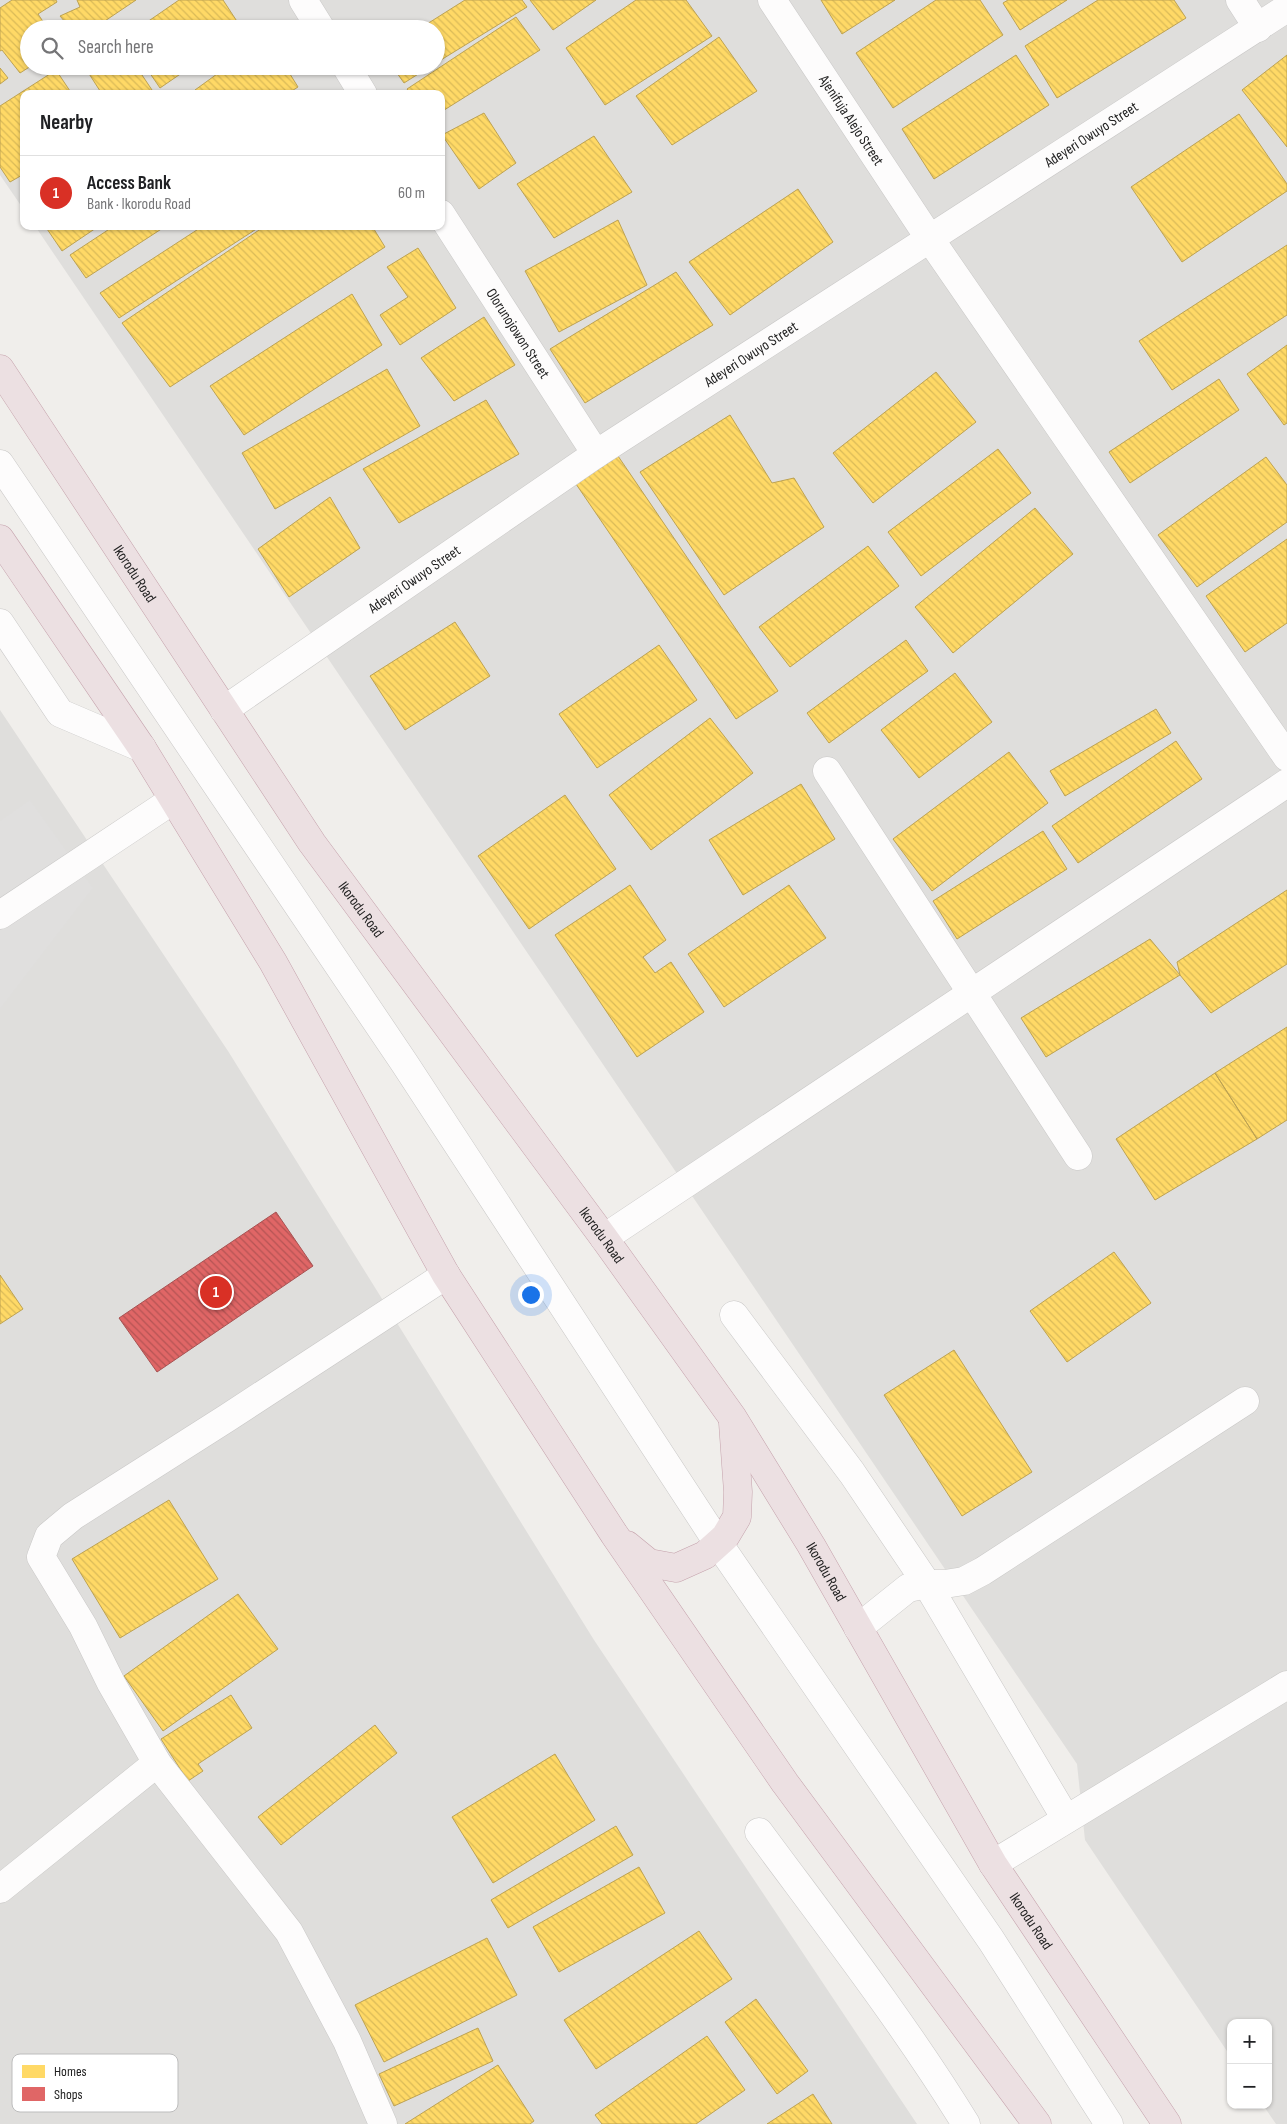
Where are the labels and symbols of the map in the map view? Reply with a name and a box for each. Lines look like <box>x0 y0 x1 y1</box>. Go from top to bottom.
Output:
street label: Ajenifuja Alejo Street <box>814 71 888 170</box>
street label: Adeyeri Owuyo Street <box>1040 97 1142 173</box>
street label: Olorunojowon Street <box>482 285 554 383</box>
street label: Adeyeri Owuyo Street <box>700 317 802 392</box>
street label: Adeyeri Owuyo Street <box>364 541 465 618</box>
street label: Ikorodu Road <box>108 542 160 606</box>
street label: Ikorodu Road <box>334 878 388 941</box>
street label: Ikorodu Road <box>574 1204 628 1267</box>
pin: 1 <box>200 1273 232 1311</box>
your location <box>518 1282 544 1308</box>
street label: Ikorodu Road <box>802 1539 850 1605</box>
street label: Ikorodu Road <box>1005 1889 1057 1954</box>
legend <box>12 2054 178 2112</box>
text: Homes <box>54 2063 87 2080</box>
text: Shops <box>54 2086 83 2103</box>

